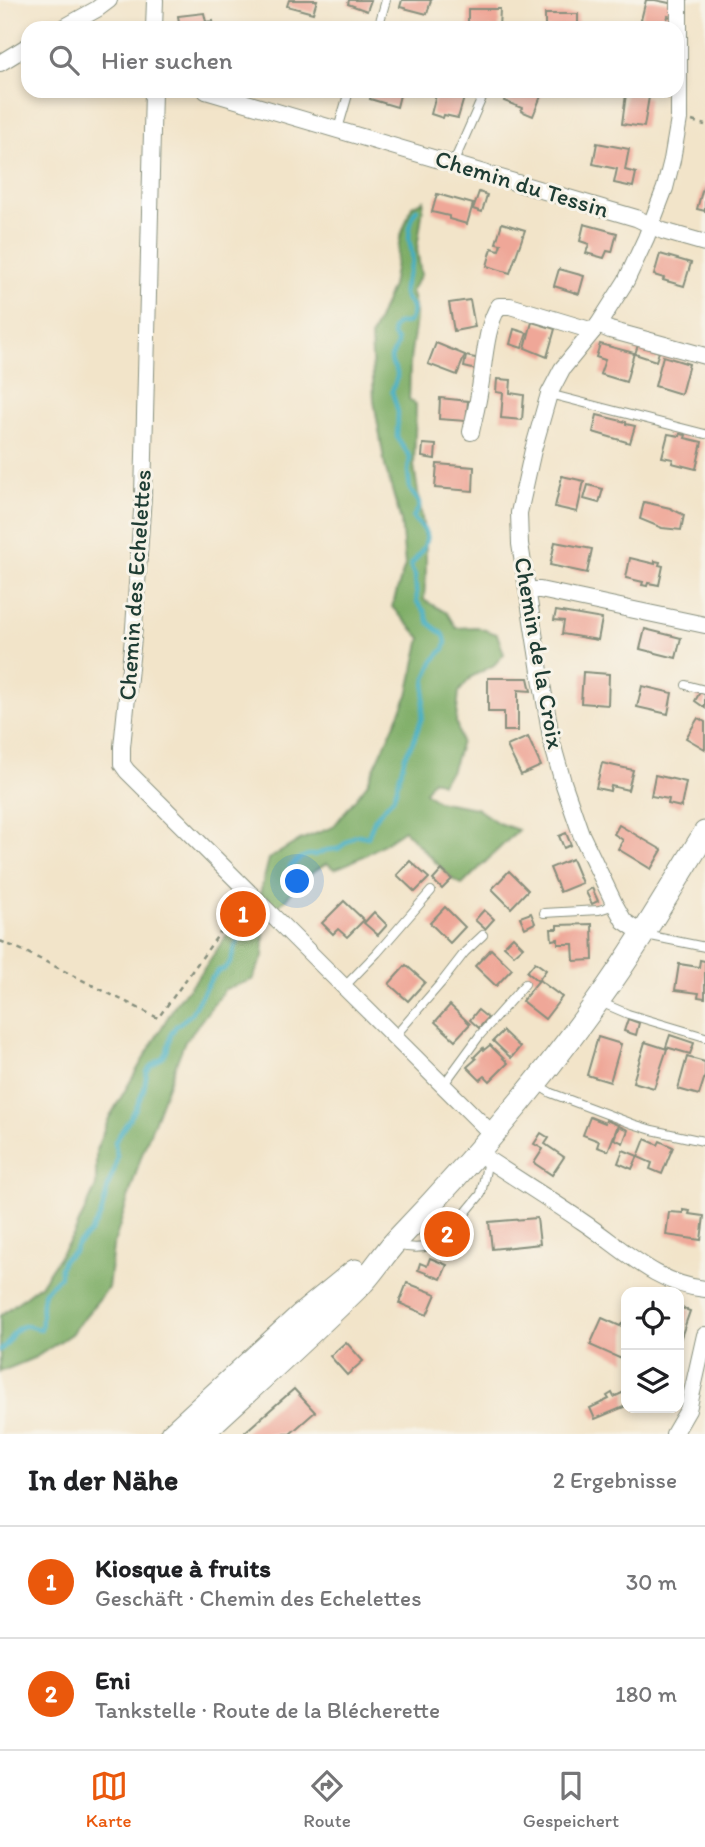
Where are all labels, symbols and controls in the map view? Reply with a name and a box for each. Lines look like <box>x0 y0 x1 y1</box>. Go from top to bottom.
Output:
search box <box>21 21 684 98</box>
icon: search <box>45 41 83 79</box>
text: Hier suchen <box>101 44 233 76</box>
street label: Chemin du Tessin <box>432 143 613 224</box>
street label: Chemin des Echelettes <box>112 468 157 702</box>
street label: Chemin de la Croix <box>508 555 571 751</box>
your location <box>280 864 314 898</box>
pin: 1 <box>220 888 266 940</box>
pin: 2 <box>424 1208 470 1260</box>
map controls <box>621 1287 684 1413</box>
button: locate <box>621 1287 684 1350</box>
button: layers <box>621 1350 684 1413</box>
text: In der Nähe <box>28 1461 178 1498</box>
text: 2 Ergebnisse <box>553 1466 677 1494</box>
text: Kiosque à fruits <box>95 1552 271 1584</box>
text: 1 <box>46 1568 56 1596</box>
text: 30 m <box>626 1568 677 1596</box>
text: Geschäft · Chemin des Echelettes <box>95 1584 422 1612</box>
text: Eni <box>95 1664 131 1696</box>
text: 2 <box>45 1680 57 1708</box>
text: 180 m <box>615 1680 677 1708</box>
text: Tankstelle · Route de la Blécherette <box>95 1696 440 1724</box>
tab: Karte <box>86 1767 132 1832</box>
tab: Route <box>303 1767 351 1832</box>
tab: Gespeichert <box>523 1767 619 1832</box>

